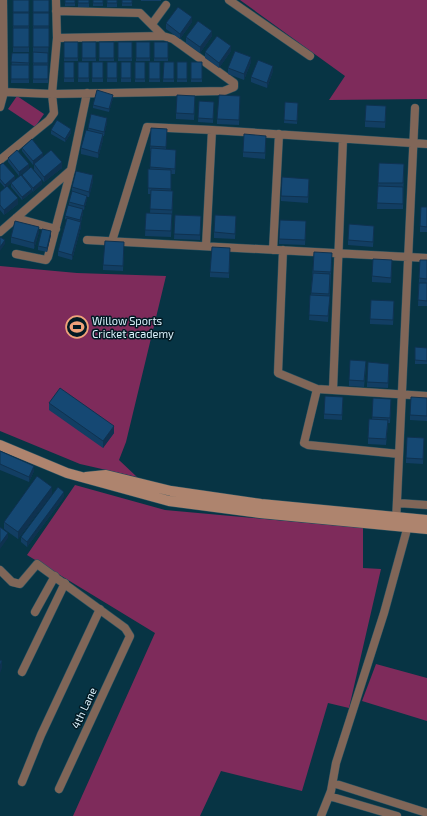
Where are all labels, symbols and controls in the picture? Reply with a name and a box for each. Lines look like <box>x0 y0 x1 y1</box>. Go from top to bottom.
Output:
sports icon: Willow Sports Cricket academy <box>64 314 90 340</box>
place label: Willow Sports Cricket academy <box>92 314 174 340</box>
street label: 4th Lane <box>68 685 99 730</box>

